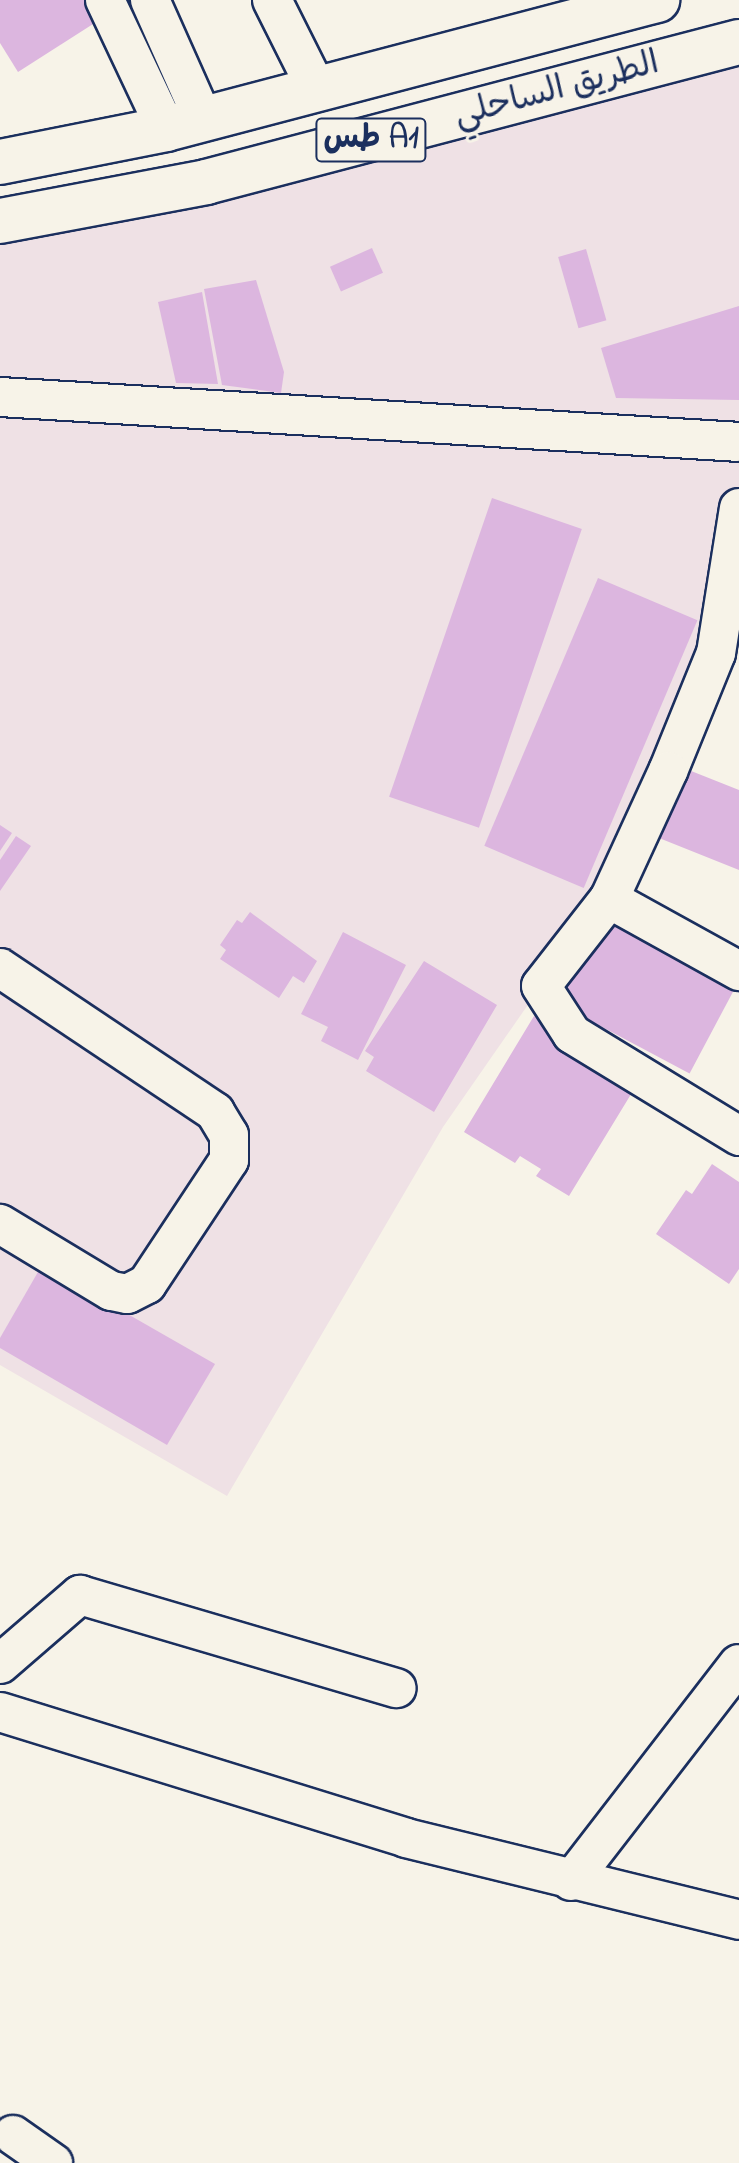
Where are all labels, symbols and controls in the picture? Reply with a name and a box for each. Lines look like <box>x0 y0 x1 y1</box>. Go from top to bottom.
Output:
street label: الطريق الساحلي <box>450 44 664 138</box>
road number: طس A1 <box>315 112 427 168</box>

